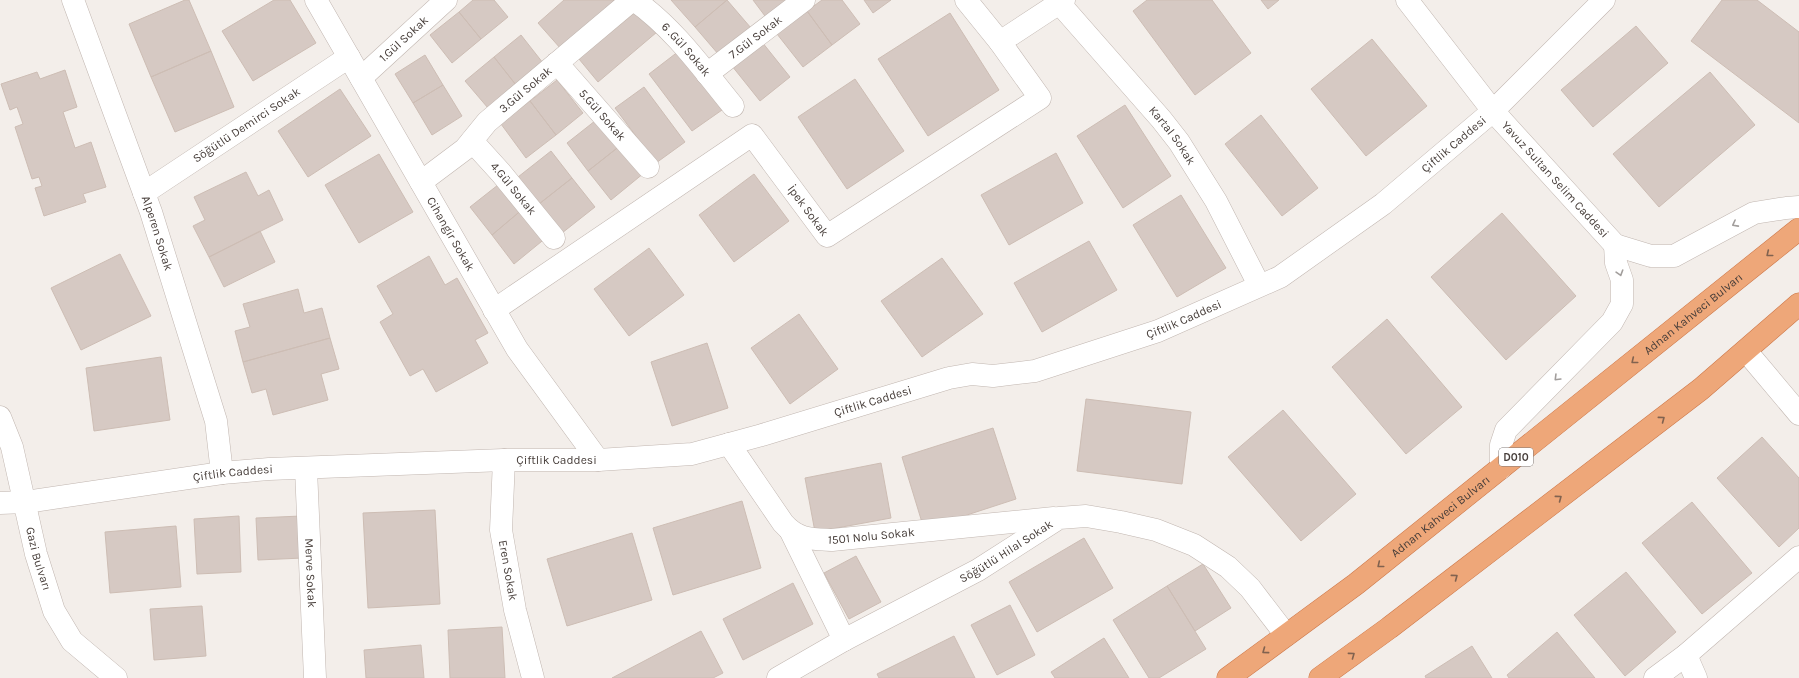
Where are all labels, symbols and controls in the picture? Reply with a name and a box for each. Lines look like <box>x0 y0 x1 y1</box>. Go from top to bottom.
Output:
street label: 7.Gül Sokak <box>726 12 785 62</box>
street label: 1.Gül Sokak <box>376 13 431 65</box>
street label: 6 .Gül Sokak <box>659 20 714 79</box>
street label: 3.Gül Sokak <box>496 63 555 116</box>
street label: Söğütlü Demirci Sokak <box>190 84 303 166</box>
street label: 5.Gül Sokak <box>576 86 629 144</box>
street label: Kartal Sokak <box>1146 103 1199 168</box>
street label: Çiftlik Caddesi <box>1418 113 1489 176</box>
street label: Yavuz Sultan Selim Caddesi <box>1499 118 1612 240</box>
street label: 4.Gül Sokak <box>488 159 539 218</box>
street label: İpek Sokak <box>785 182 832 239</box>
street label: Alperen Sokak <box>139 194 176 273</box>
street label: Cihangir Sokak <box>424 194 478 274</box>
one-way arrow <box>1732 219 1739 226</box>
one-way arrow <box>1766 249 1773 256</box>
one-way arrow <box>1615 270 1623 277</box>
street label: Adnan Kahveci Bulvarı <box>1641 270 1746 358</box>
street label: Çiftlik Caddesi <box>1144 297 1223 341</box>
one-way arrow <box>1632 357 1639 364</box>
one-way arrow <box>1554 373 1562 381</box>
street label: Çiftlik Caddesi <box>832 383 913 420</box>
one-way arrow <box>1657 417 1664 424</box>
road number: D010 <box>1499 448 1533 466</box>
street label: Çiftlik Caddesi <box>516 453 597 467</box>
street label: Çiftlik Caddesi <box>192 462 273 484</box>
street label: Adnan Kahveci Bulvarı <box>1388 473 1493 560</box>
one-way arrow <box>1554 496 1561 503</box>
street label: Söğütlü Hilal Sokak <box>957 517 1056 586</box>
street label: 1501 Nolu Sokak <box>828 525 915 547</box>
street label: Gazi Bulvarı <box>23 526 54 592</box>
street label: Merve Sokak <box>302 538 319 608</box>
street label: Eren Sokak <box>496 539 520 602</box>
one-way arrow <box>1377 561 1384 568</box>
one-way arrow <box>1451 575 1458 582</box>
one-way arrow <box>1262 646 1269 653</box>
one-way arrow <box>1347 653 1354 660</box>

